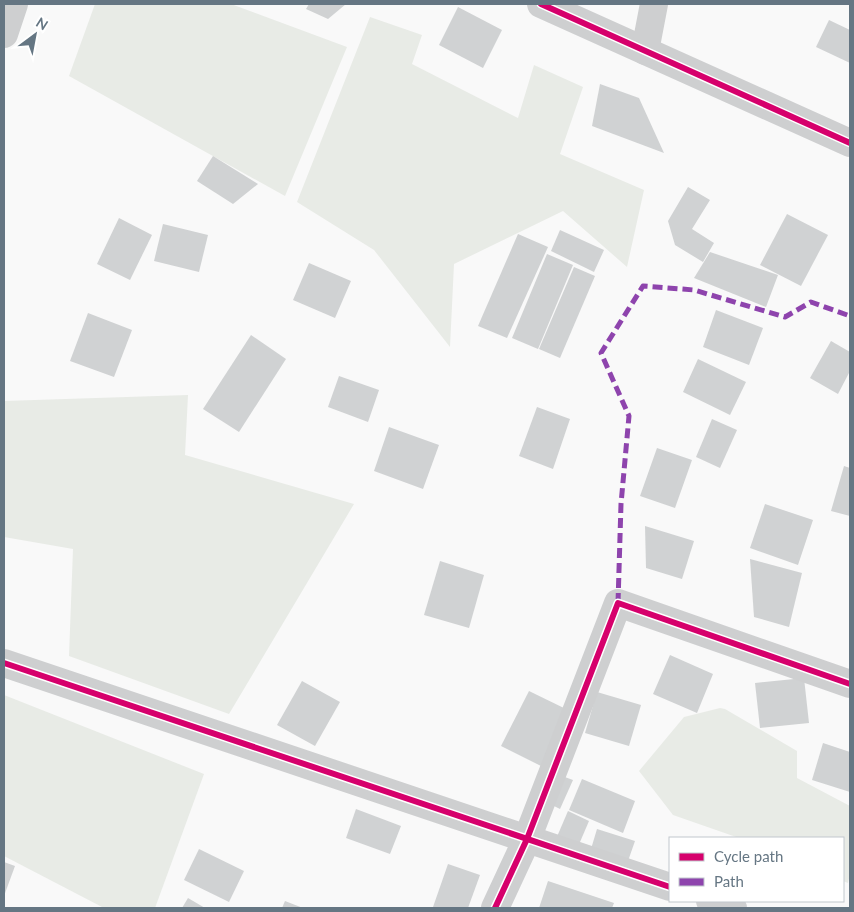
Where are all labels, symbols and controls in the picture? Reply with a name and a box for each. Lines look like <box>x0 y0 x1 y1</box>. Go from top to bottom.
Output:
north arrow <box>10 10 60 60</box>
text: N <box>33 13 51 34</box>
legend <box>669 837 844 902</box>
text: Cycle path <box>714 847 783 865</box>
text: Path <box>714 872 744 890</box>

